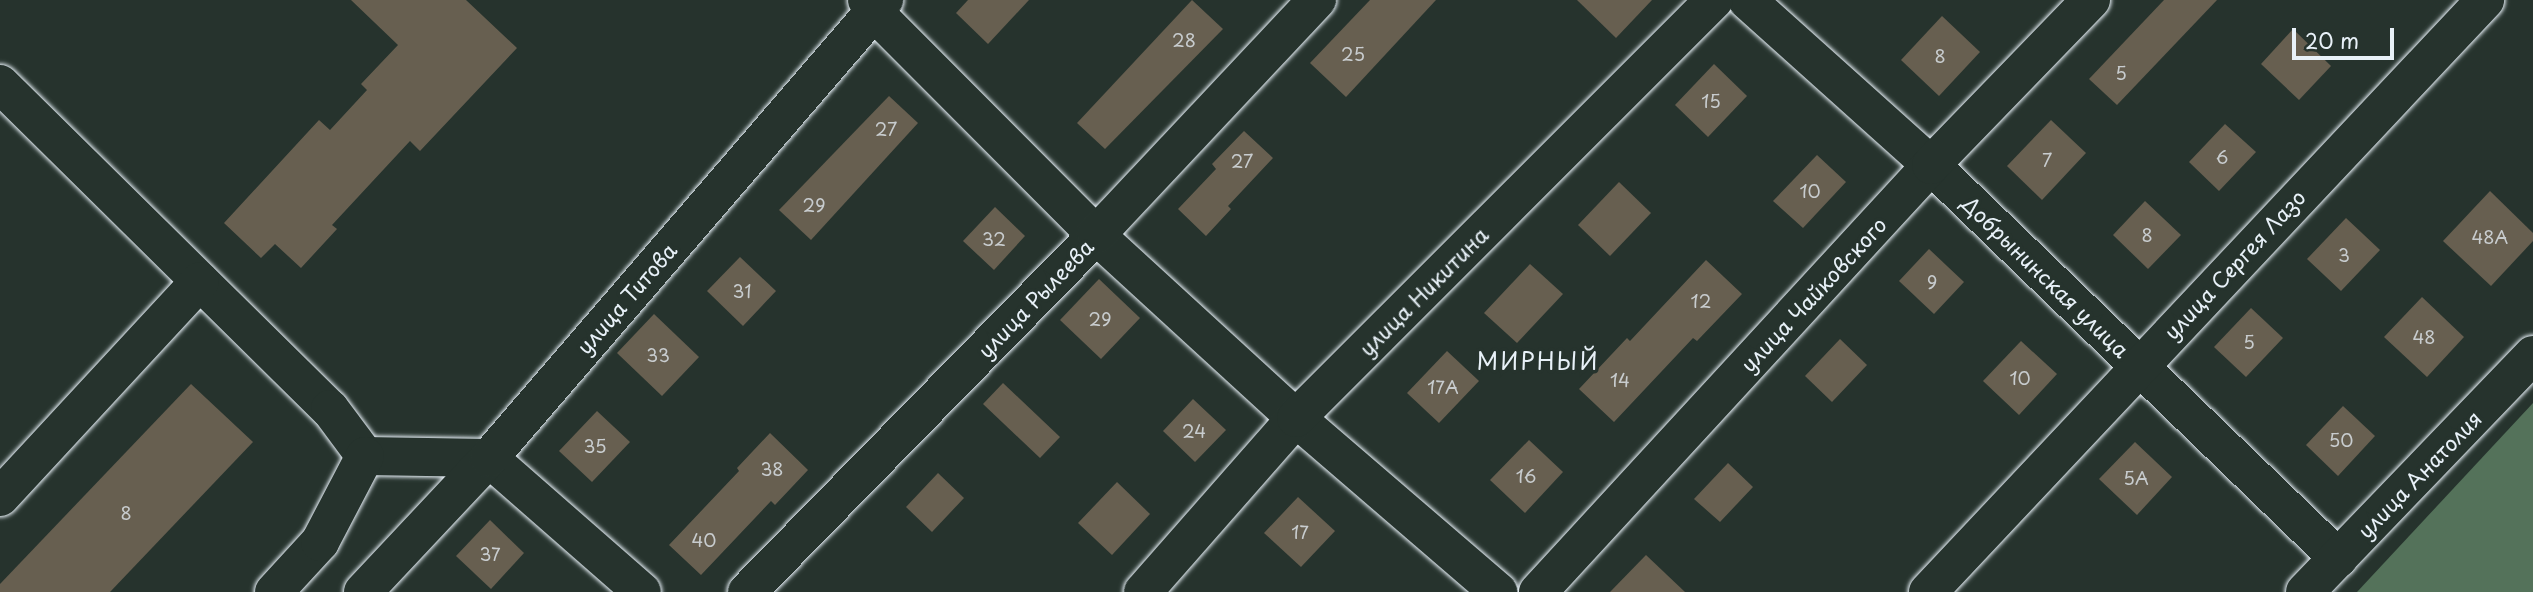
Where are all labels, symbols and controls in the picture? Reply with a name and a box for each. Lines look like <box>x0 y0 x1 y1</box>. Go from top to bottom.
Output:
scale bar <box>2295 14 2396 58</box>
text: 20 m <box>2305 24 2359 56</box>
house number: 28 <box>1172 29 1196 51</box>
house number: 25 <box>1341 43 1365 65</box>
house number: 8 <box>1934 45 1946 67</box>
house number: 5 <box>2115 62 2127 84</box>
house number: 15 <box>1701 90 1721 112</box>
house number: 27 <box>875 118 897 140</box>
house number: 6 <box>2216 146 2228 168</box>
house number: 7 <box>2042 149 2052 171</box>
house number: 27 <box>1231 150 1253 172</box>
house number: 10 <box>1799 180 1821 202</box>
street label: улица Сергея Лазо <box>2158 184 2310 344</box>
street label: Добрынинская улица <box>1957 189 2135 363</box>
house number: 29 <box>803 194 825 216</box>
street label: улица Чайковского <box>1735 211 1891 377</box>
street label: улица Никитина <box>1353 221 1493 361</box>
house number: 8 <box>2141 224 2153 246</box>
house number: 48А <box>2472 226 2508 248</box>
house number: 32 <box>982 228 1006 250</box>
street label: улица Рылеева <box>972 233 1098 363</box>
street label: улица Титова <box>570 237 682 359</box>
house number: 3 <box>2338 244 2350 266</box>
house number: 9 <box>1927 271 1937 293</box>
house number: 31 <box>733 280 751 302</box>
house number: 12 <box>1691 290 1711 312</box>
house number: 29 <box>1089 308 1111 330</box>
house number: 48 <box>2412 326 2436 348</box>
house number: 5 <box>2243 331 2255 353</box>
house number: 33 <box>646 344 670 366</box>
district label: МИРНЫЙ <box>1477 347 1599 375</box>
house number: 10 <box>2009 367 2031 389</box>
house number: 14 <box>1610 369 1630 391</box>
house number: 17А <box>1427 376 1459 398</box>
street label: улица Анатолия <box>2351 405 2487 543</box>
house number: 24 <box>1182 420 1206 442</box>
house number: 50 <box>2329 429 2353 451</box>
house number: 35 <box>583 435 607 457</box>
house number: 38 <box>760 458 784 480</box>
house number: 16 <box>1516 465 1536 487</box>
house number: 5А <box>2123 467 2149 489</box>
house number: 8 <box>120 502 132 524</box>
house number: 17 <box>1291 521 1309 543</box>
house number: 40 <box>691 529 717 551</box>
house number: 37 <box>479 543 501 565</box>

